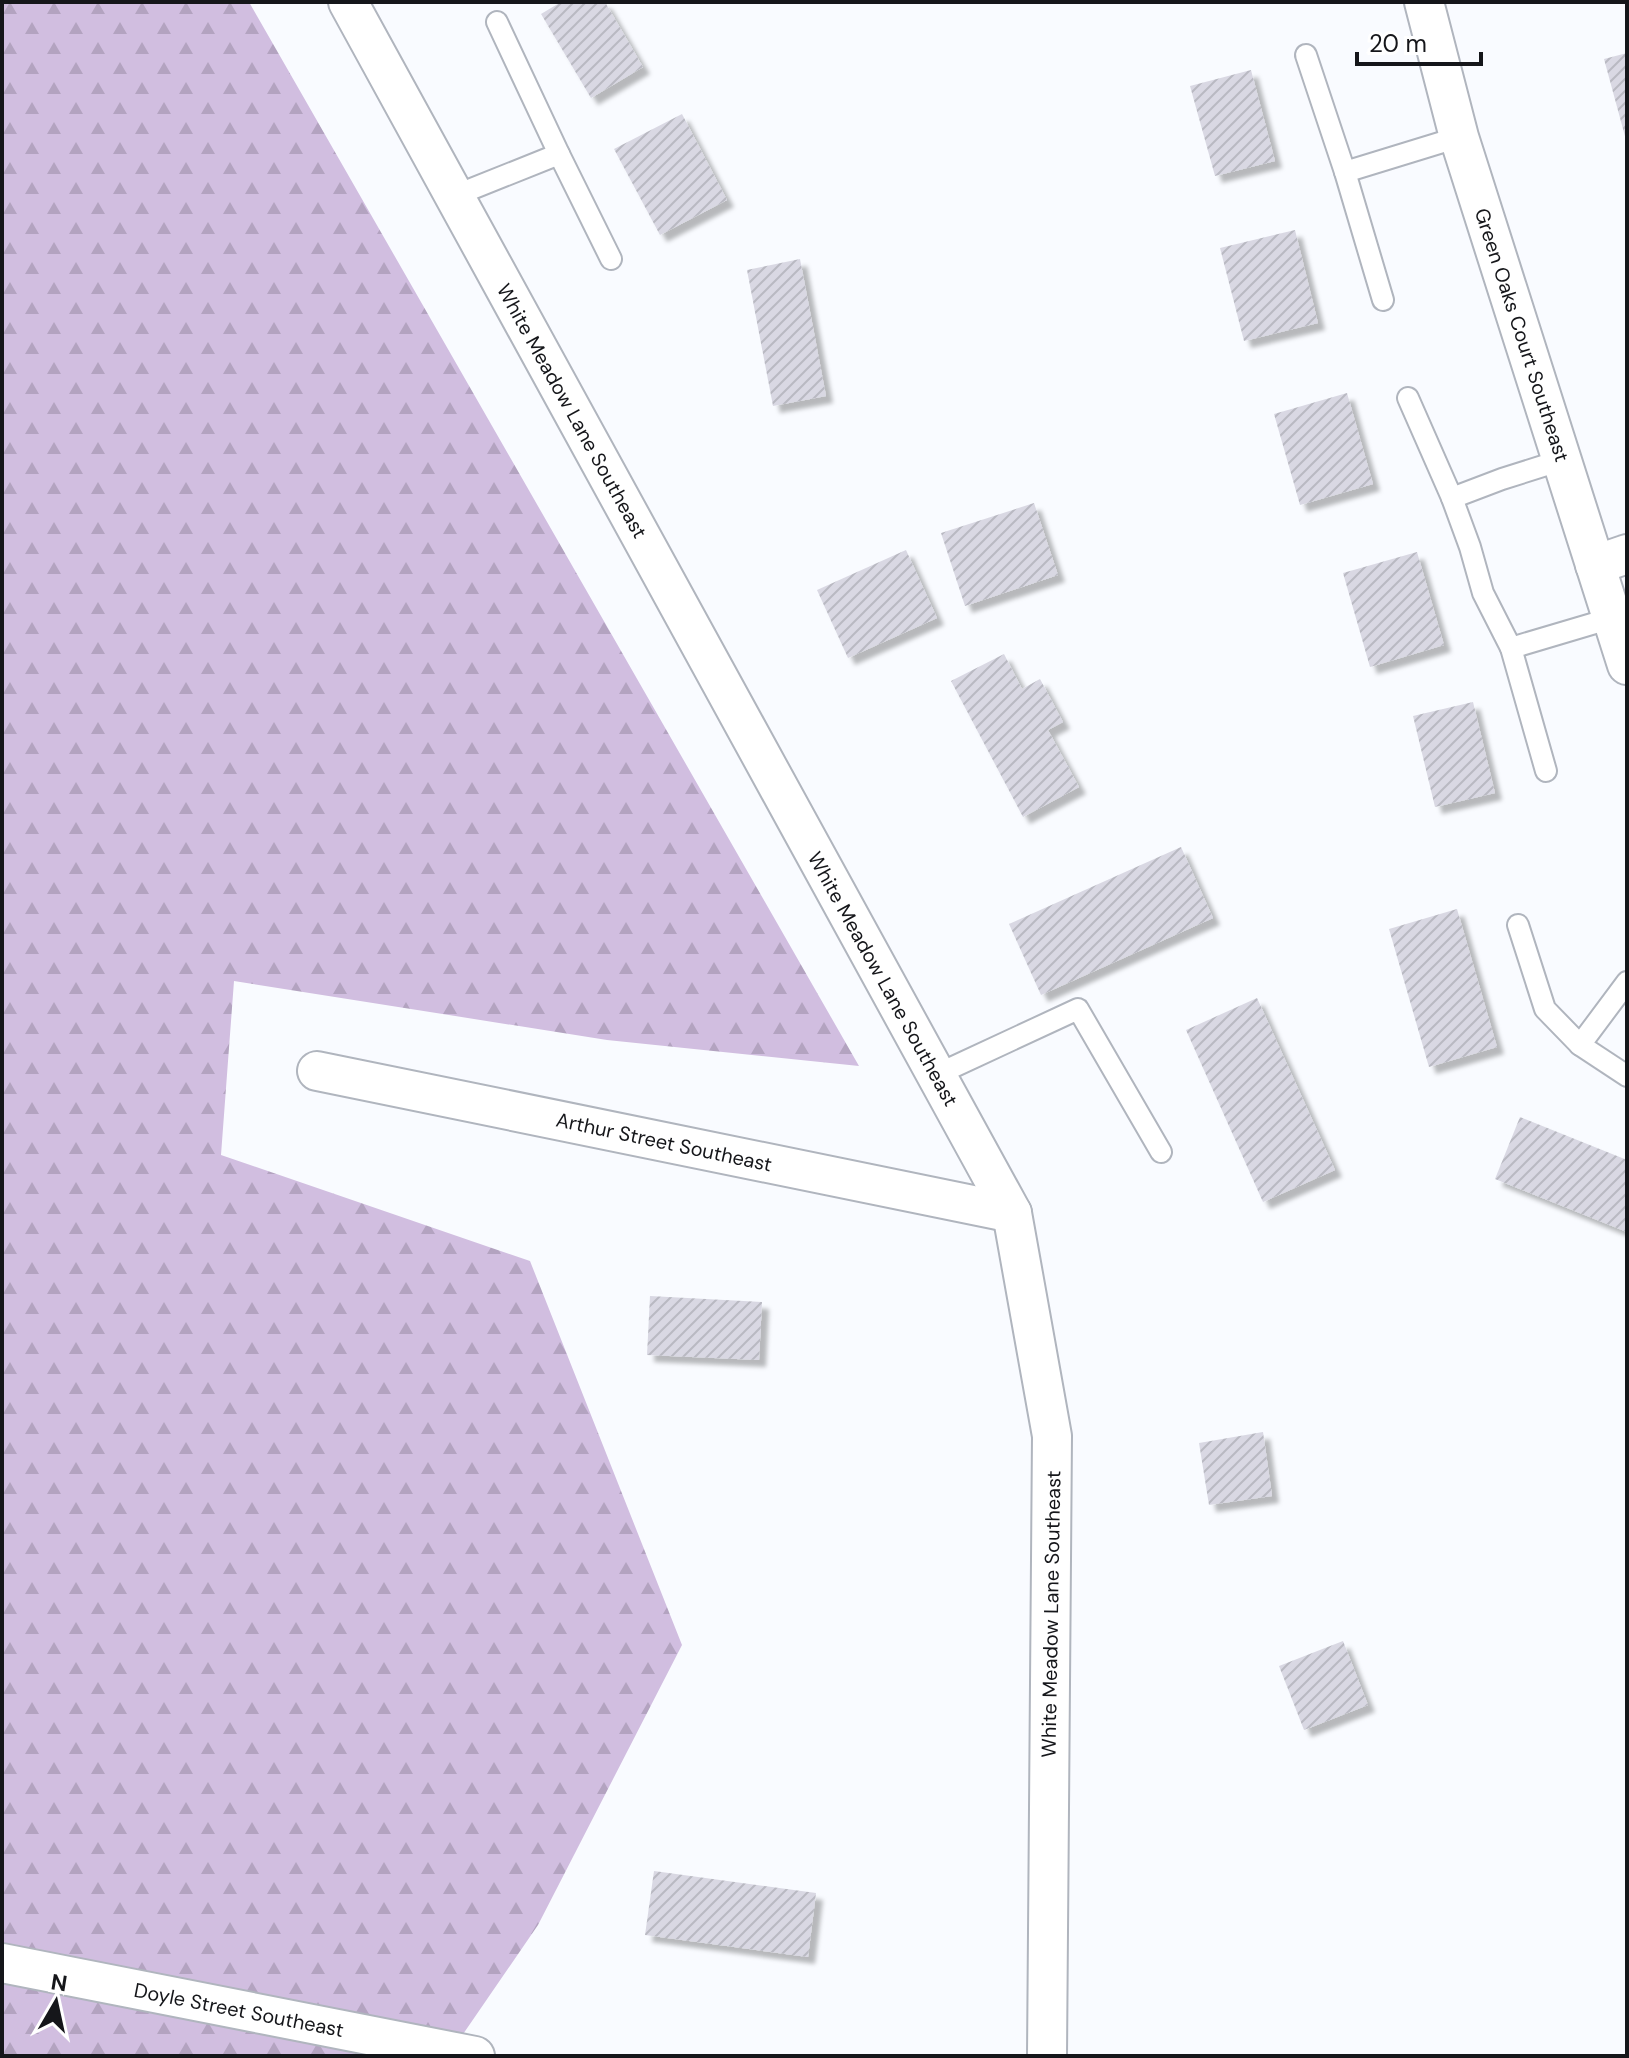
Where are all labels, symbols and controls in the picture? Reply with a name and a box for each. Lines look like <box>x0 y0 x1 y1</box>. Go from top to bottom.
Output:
scale bar <box>1357 16 1481 66</box>
text: 20 m <box>1369 28 1427 59</box>
street label: Green Oaks Court Southeast <box>1469 205 1575 465</box>
street label: White Meadow Lane Southeast <box>491 279 653 543</box>
street label: White Meadow Lane Southeast <box>802 847 964 1111</box>
street label: Arthur Street Southeast <box>554 1106 775 1178</box>
street label: White Meadow Lane Southeast <box>1035 1470 1067 1758</box>
north arrow <box>16 1962 96 2042</box>
text: N <box>49 1967 69 1998</box>
street label: Doyle Street Southeast <box>132 1977 346 2043</box>

